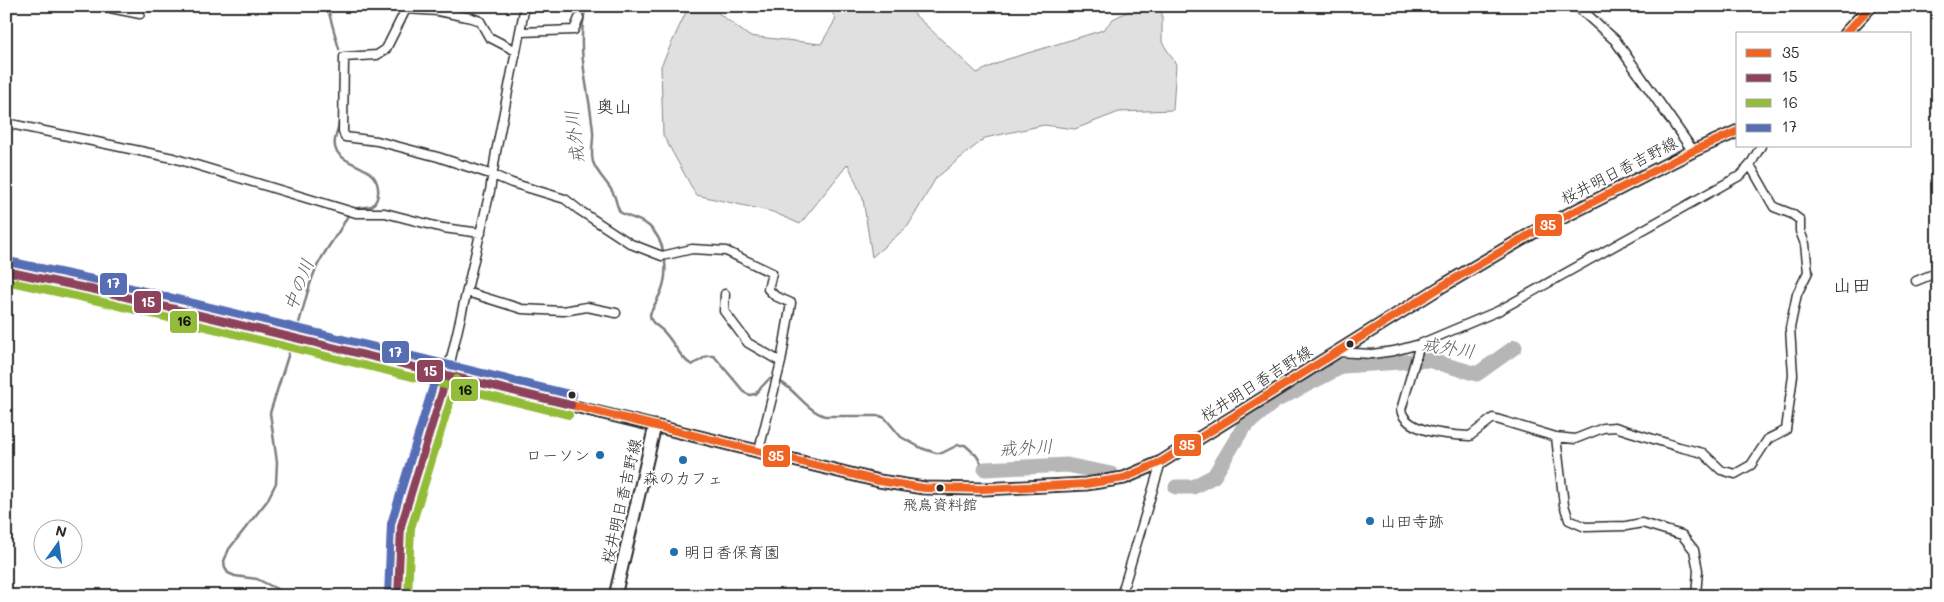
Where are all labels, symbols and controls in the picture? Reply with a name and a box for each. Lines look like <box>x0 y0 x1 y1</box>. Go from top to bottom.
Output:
legend <box>1736 32 1912 148</box>
text: 35 <box>1782 42 1800 62</box>
text: 15 <box>1782 66 1797 86</box>
text: 16 <box>1782 92 1798 112</box>
district label: 奥山 <box>596 94 632 118</box>
water label: 戒外川 <box>559 109 589 165</box>
text: 17 <box>1782 116 1797 136</box>
street label: 桜井明日香吉野線 <box>1557 131 1681 208</box>
line badge: 35 <box>1534 213 1563 237</box>
text: 35 <box>1540 215 1556 234</box>
water label: 中の川 <box>277 255 319 314</box>
line badge: 17 <box>99 272 128 296</box>
district label: 山田 <box>1833 272 1871 297</box>
text: 17 <box>106 273 120 292</box>
line badge: 15 <box>133 290 162 314</box>
text: 15 <box>141 292 155 311</box>
line badge: 16 <box>169 310 198 334</box>
text: 16 <box>177 311 191 330</box>
water label: 戒外川 <box>1420 331 1477 363</box>
unlabelled marker <box>1345 339 1355 349</box>
line badge: 17 <box>381 340 410 364</box>
street label: 桜井明日香吉野線 <box>1196 340 1316 425</box>
text: 17 <box>388 342 402 361</box>
line badge: 15 <box>416 359 444 383</box>
text: 15 <box>423 361 437 380</box>
line badge: 16 <box>450 378 479 402</box>
text: 16 <box>458 380 472 399</box>
unlabelled marker <box>567 390 577 400</box>
line badge: 35 <box>1173 433 1202 457</box>
water label: 戒外川 <box>998 434 1054 460</box>
text: 35 <box>1179 435 1195 454</box>
street label: 桜井明日香吉野線 <box>596 436 645 566</box>
place label: ローソン <box>526 444 590 465</box>
line badge: 35 <box>762 444 791 468</box>
text: 35 <box>768 446 784 465</box>
marker: ローソン <box>594 449 606 461</box>
marker: 森のカフェ <box>677 454 689 466</box>
place label: 森のカフェ <box>643 467 723 488</box>
marker: 飛鳥資料館 <box>935 483 945 493</box>
place label: 飛鳥資料館 <box>902 494 978 514</box>
place label: 山田寺跡 <box>1380 510 1444 531</box>
marker: 山田寺跡 <box>1364 515 1376 527</box>
north arrow <box>32 520 82 570</box>
text: N <box>54 520 69 541</box>
place label: 明日香保育園 <box>684 541 780 562</box>
marker: 明日香保育園 <box>668 546 680 558</box>

